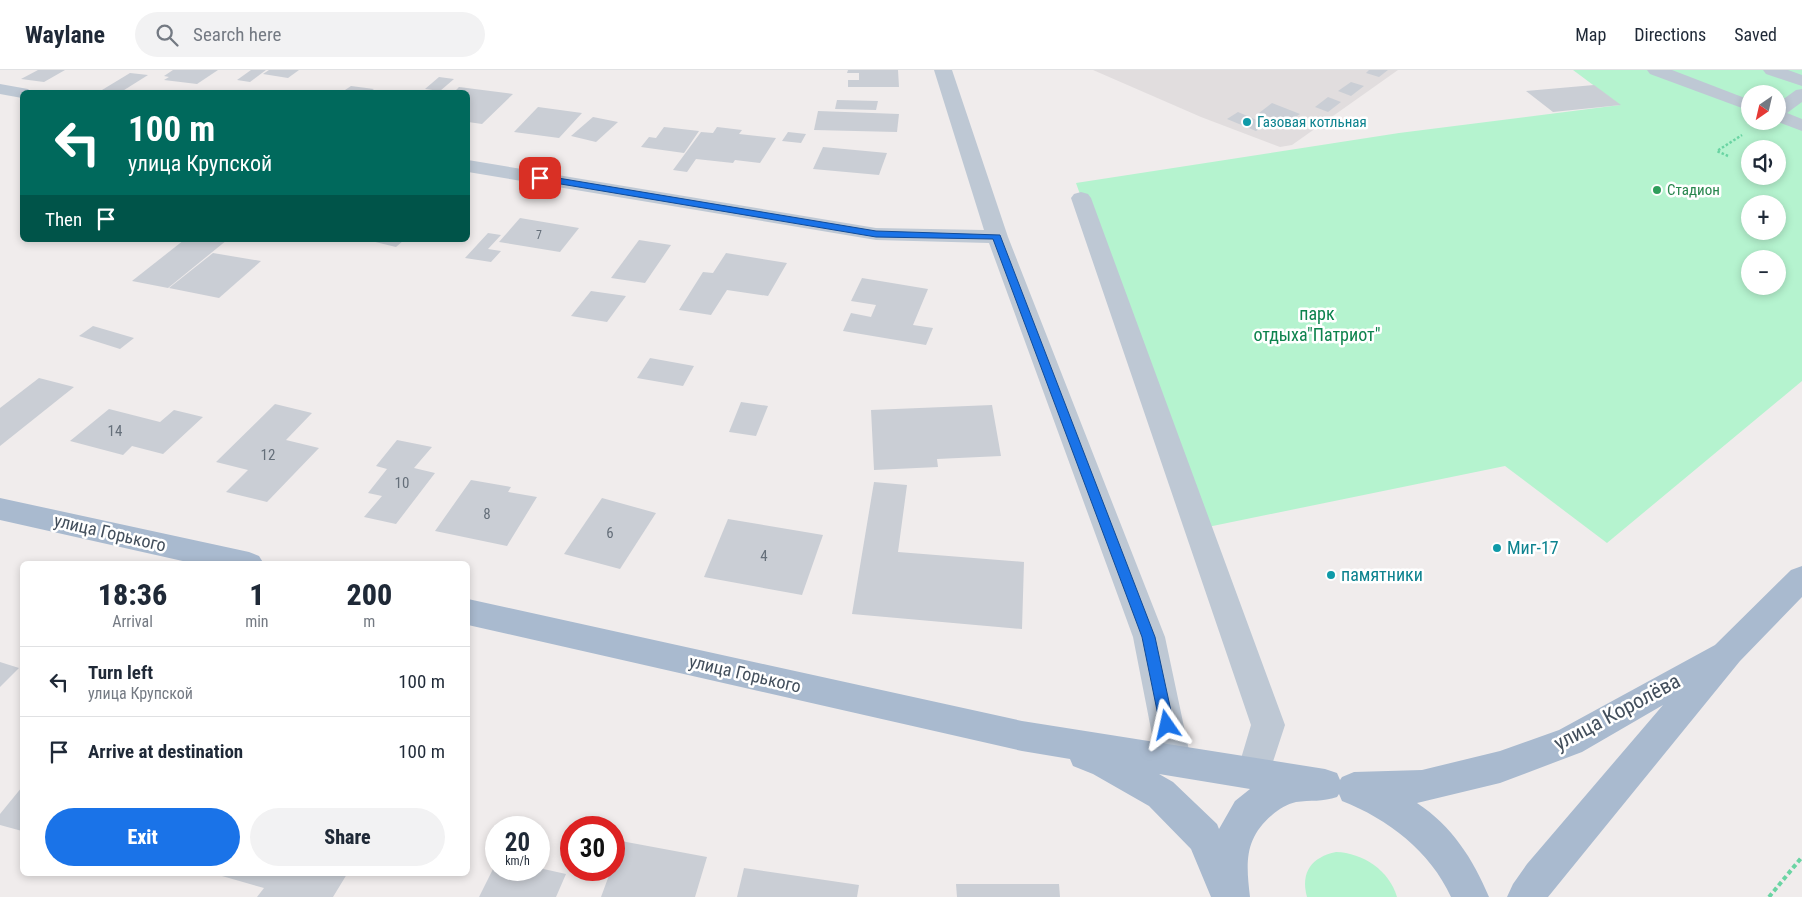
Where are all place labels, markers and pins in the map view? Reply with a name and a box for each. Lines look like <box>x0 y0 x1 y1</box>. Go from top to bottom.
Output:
place label: Газовая котльная <box>1257 113 1367 131</box>
marker: Газовая котльная <box>1241 116 1253 128</box>
pin <box>519 157 561 199</box>
place label: Стадион <box>1667 181 1720 199</box>
marker: Стадион <box>1651 184 1663 196</box>
place label: Миг-17 <box>1507 537 1559 558</box>
marker: Миг-17 <box>1491 542 1503 554</box>
place label: памятники <box>1341 564 1423 585</box>
marker: памятники <box>1325 569 1337 581</box>

